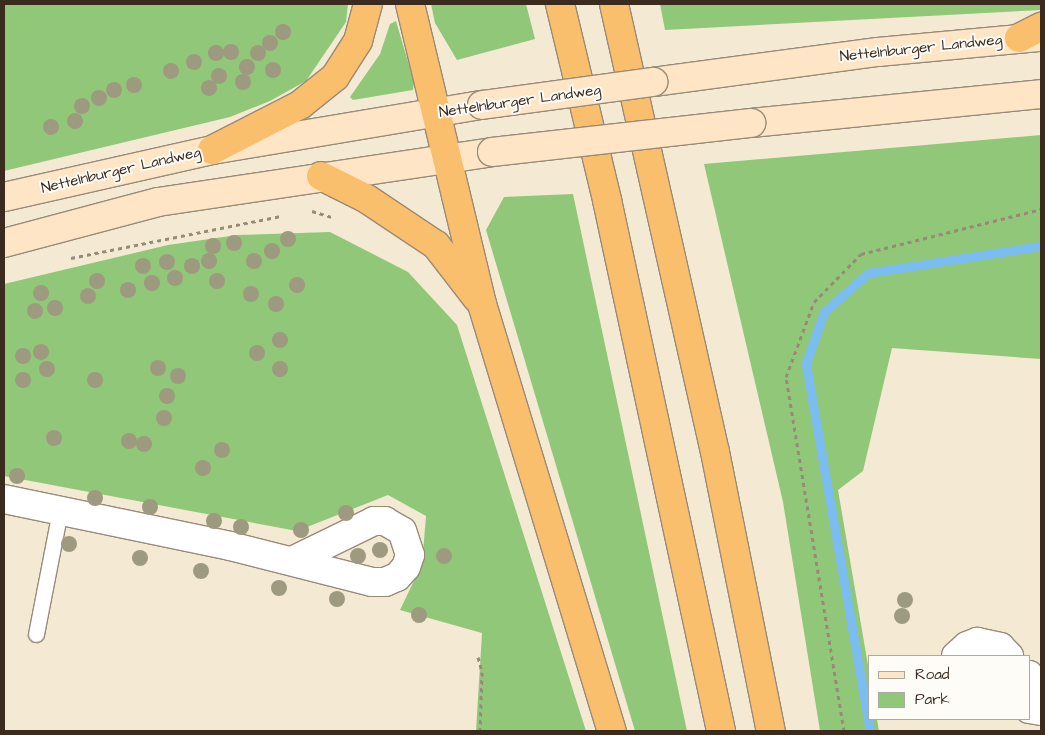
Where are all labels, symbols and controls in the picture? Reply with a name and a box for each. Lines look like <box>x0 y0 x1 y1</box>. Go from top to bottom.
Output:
street label: Nettelnburger Landweg <box>839 31 1003 65</box>
street label: Nettelnburger Landweg <box>438 81 602 121</box>
street label: Nettelnburger Landweg <box>39 143 203 197</box>
legend <box>868 655 1030 720</box>
text: Road <box>915 664 949 685</box>
text: Park <box>915 689 950 710</box>

